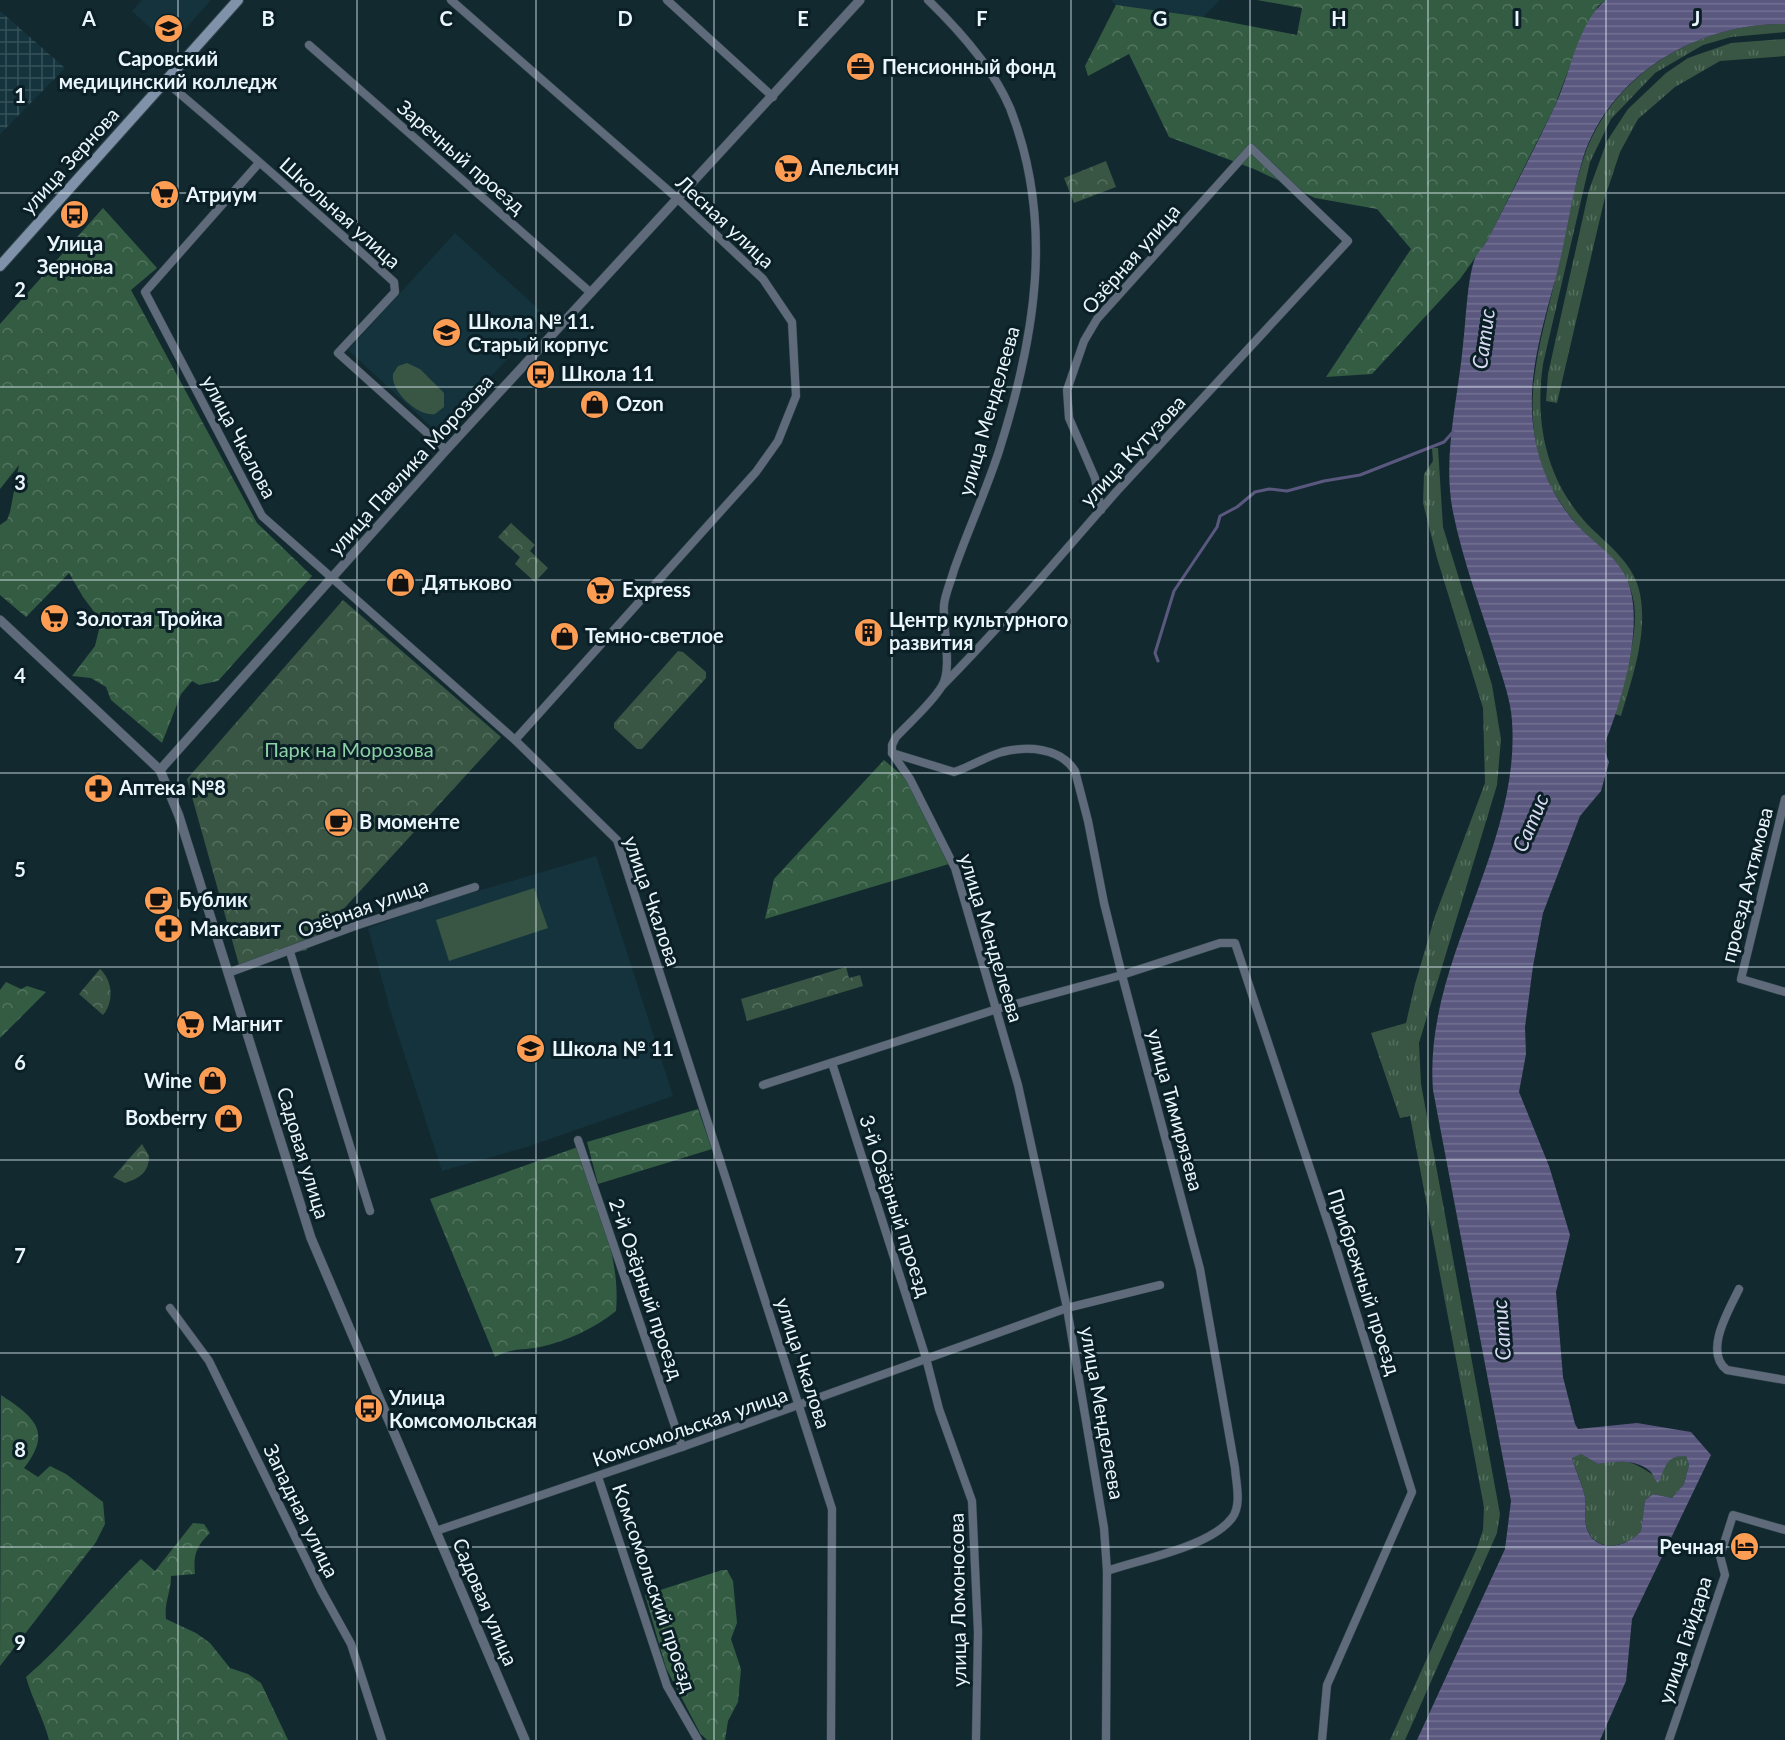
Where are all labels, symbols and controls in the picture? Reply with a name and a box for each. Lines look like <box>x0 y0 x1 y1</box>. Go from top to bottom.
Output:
text: A <box>81 6 96 30</box>
text: B <box>261 6 275 30</box>
text: C <box>439 6 453 30</box>
text: D <box>617 6 633 30</box>
text: E <box>797 6 809 30</box>
text: F <box>976 6 988 30</box>
text: G <box>1153 6 1167 30</box>
text: H <box>1331 6 1347 30</box>
text: I <box>1514 6 1520 30</box>
text: J <box>1692 6 1700 30</box>
school or university icon: Саровский медицинский колледж <box>152 12 184 44</box>
place label: Саровский медицинский колледж <box>59 46 278 93</box>
office icon: Пенсионный фонд <box>845 51 877 83</box>
place label: Пенсионный фонд <box>882 54 1056 78</box>
text: 1 <box>14 83 26 107</box>
street label: Заречный проезд <box>393 94 530 218</box>
street label: улица Зернова <box>15 102 123 219</box>
street label: Школьная улица <box>275 152 406 273</box>
supermarket icon: Апельсин <box>772 152 804 184</box>
place label: Апельсин <box>808 155 899 179</box>
street label: Лесная улица <box>671 169 780 273</box>
supermarket icon: Атриум <box>149 179 181 211</box>
place label: Атриум <box>185 182 257 206</box>
bus stop icon: Улица Зернова <box>59 198 91 230</box>
street label: Озёрная улица <box>1076 199 1184 318</box>
place label: Улица Зернова <box>37 231 113 278</box>
text: 2 <box>14 277 26 301</box>
water label: Сатис <box>1466 306 1499 371</box>
place label: Школа № 11. Старый корпус <box>468 309 609 356</box>
school or university icon: Школа № 11. Старый корпус <box>431 317 463 349</box>
street label: улица Менделеева <box>952 323 1024 498</box>
bus stop icon: Школа 11 <box>524 358 556 390</box>
place label: Школа 11 <box>561 361 654 385</box>
street label: улица Павлика Морозова <box>323 369 498 560</box>
street label: улица Чкалова <box>197 371 282 502</box>
shop icon: Ozon <box>579 388 611 420</box>
street label: улица Кутузова <box>1075 390 1190 511</box>
place label: Ozon <box>616 391 664 415</box>
text: 3 <box>14 470 26 494</box>
shop icon: Дятьково <box>385 567 417 599</box>
place label: Дятьково <box>422 570 512 594</box>
supermarket icon: Express <box>585 574 617 606</box>
place label: Express <box>622 577 691 601</box>
supermarket icon: Золотая Тройка <box>39 603 71 635</box>
place label: Золотая Тройка <box>76 606 223 630</box>
place label: Центр культурного развития <box>889 607 1068 654</box>
building icon: Центр культурного развития <box>852 616 884 648</box>
shop icon: Темно-светлое <box>548 620 580 652</box>
place label: Темно-светлое <box>585 623 724 647</box>
text: 4 <box>14 663 26 687</box>
park label: Парк на Морозова <box>264 737 434 761</box>
pharmacy icon: Аптека №8 <box>82 772 114 804</box>
place label: Аптека №8 <box>118 775 226 799</box>
water label: Сатис <box>1506 789 1553 855</box>
street label: проезд Ахтямова <box>1715 805 1777 965</box>
cafe icon: В моменте <box>322 806 354 838</box>
place label: В моменте <box>359 809 460 833</box>
street label: улица Чкалова <box>619 832 686 969</box>
street label: улица Менделеева <box>955 850 1029 1025</box>
text: 5 <box>14 857 26 881</box>
street label: Озёрная улица <box>294 872 431 942</box>
cafe icon: Бублик <box>142 884 174 916</box>
place label: Бублик <box>179 887 248 911</box>
pharmacy icon: Максавит <box>153 913 185 945</box>
place label: Максавит <box>190 916 282 940</box>
supermarket icon: Магнит <box>175 1008 207 1040</box>
place label: Магнит <box>212 1011 283 1035</box>
street label: улица Тимирязева <box>1143 1026 1209 1193</box>
school or university icon: Школа № 11 <box>515 1033 547 1065</box>
place label: Школа № 11 <box>552 1036 674 1060</box>
text: 6 <box>14 1050 26 1074</box>
shop icon: Wine <box>197 1065 229 1097</box>
place label: Wine <box>144 1068 192 1092</box>
street label: Садовая улица <box>273 1084 335 1221</box>
shop icon: Boxberry <box>212 1102 244 1134</box>
place label: Boxberry <box>125 1105 207 1129</box>
street label: 3-й Озёрный проезд <box>855 1112 937 1300</box>
street label: Прибрежный проезд <box>1324 1186 1406 1378</box>
street label: 2-й Озёрный проезд <box>605 1195 689 1382</box>
text: 7 <box>14 1243 26 1267</box>
street label: улица Чкалова <box>772 1294 836 1431</box>
water label: Сатис <box>1486 1298 1515 1361</box>
street label: улица Менделеева <box>1076 1324 1130 1501</box>
street label: Комсомольская улица <box>589 1381 790 1471</box>
place label: Улица Комсомольская <box>388 1385 537 1432</box>
bus stop icon: Улица Комсомольская <box>352 1393 384 1425</box>
text: 8 <box>14 1437 26 1461</box>
street label: Западная улица <box>259 1440 345 1581</box>
street label: Комсомольский проезд <box>608 1480 702 1695</box>
street label: улица Ломоносова <box>943 1513 971 1687</box>
hotel icon: Речная <box>1729 1531 1761 1563</box>
street label: Садовая улица <box>448 1534 524 1669</box>
place label: Речная <box>1659 1534 1724 1558</box>
street label: улица Гайдара <box>1652 1573 1716 1706</box>
text: 9 <box>14 1630 26 1654</box>

